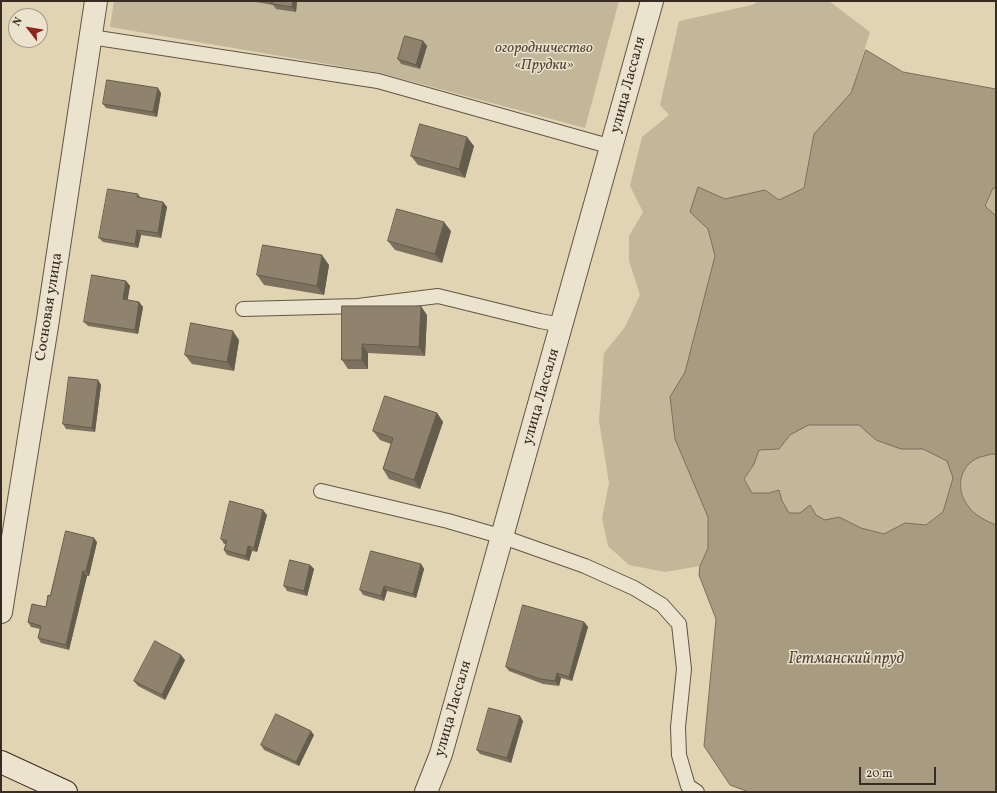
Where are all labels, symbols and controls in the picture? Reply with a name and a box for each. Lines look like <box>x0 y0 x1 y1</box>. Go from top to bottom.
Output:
north arrow <box>8 8 48 48</box>
text: N <box>10 15 27 29</box>
street label: улица Лассаля <box>607 35 651 135</box>
park label: огородничество «Прудки» <box>495 40 593 75</box>
street label: Сосновая улица <box>33 252 67 362</box>
street label: улица Лассаля <box>520 347 564 447</box>
water label: Гетманский пруд <box>788 650 904 670</box>
street label: улица Лассаля <box>432 659 476 759</box>
scale bar <box>861 759 938 785</box>
text: 20 m <box>866 766 893 782</box>

